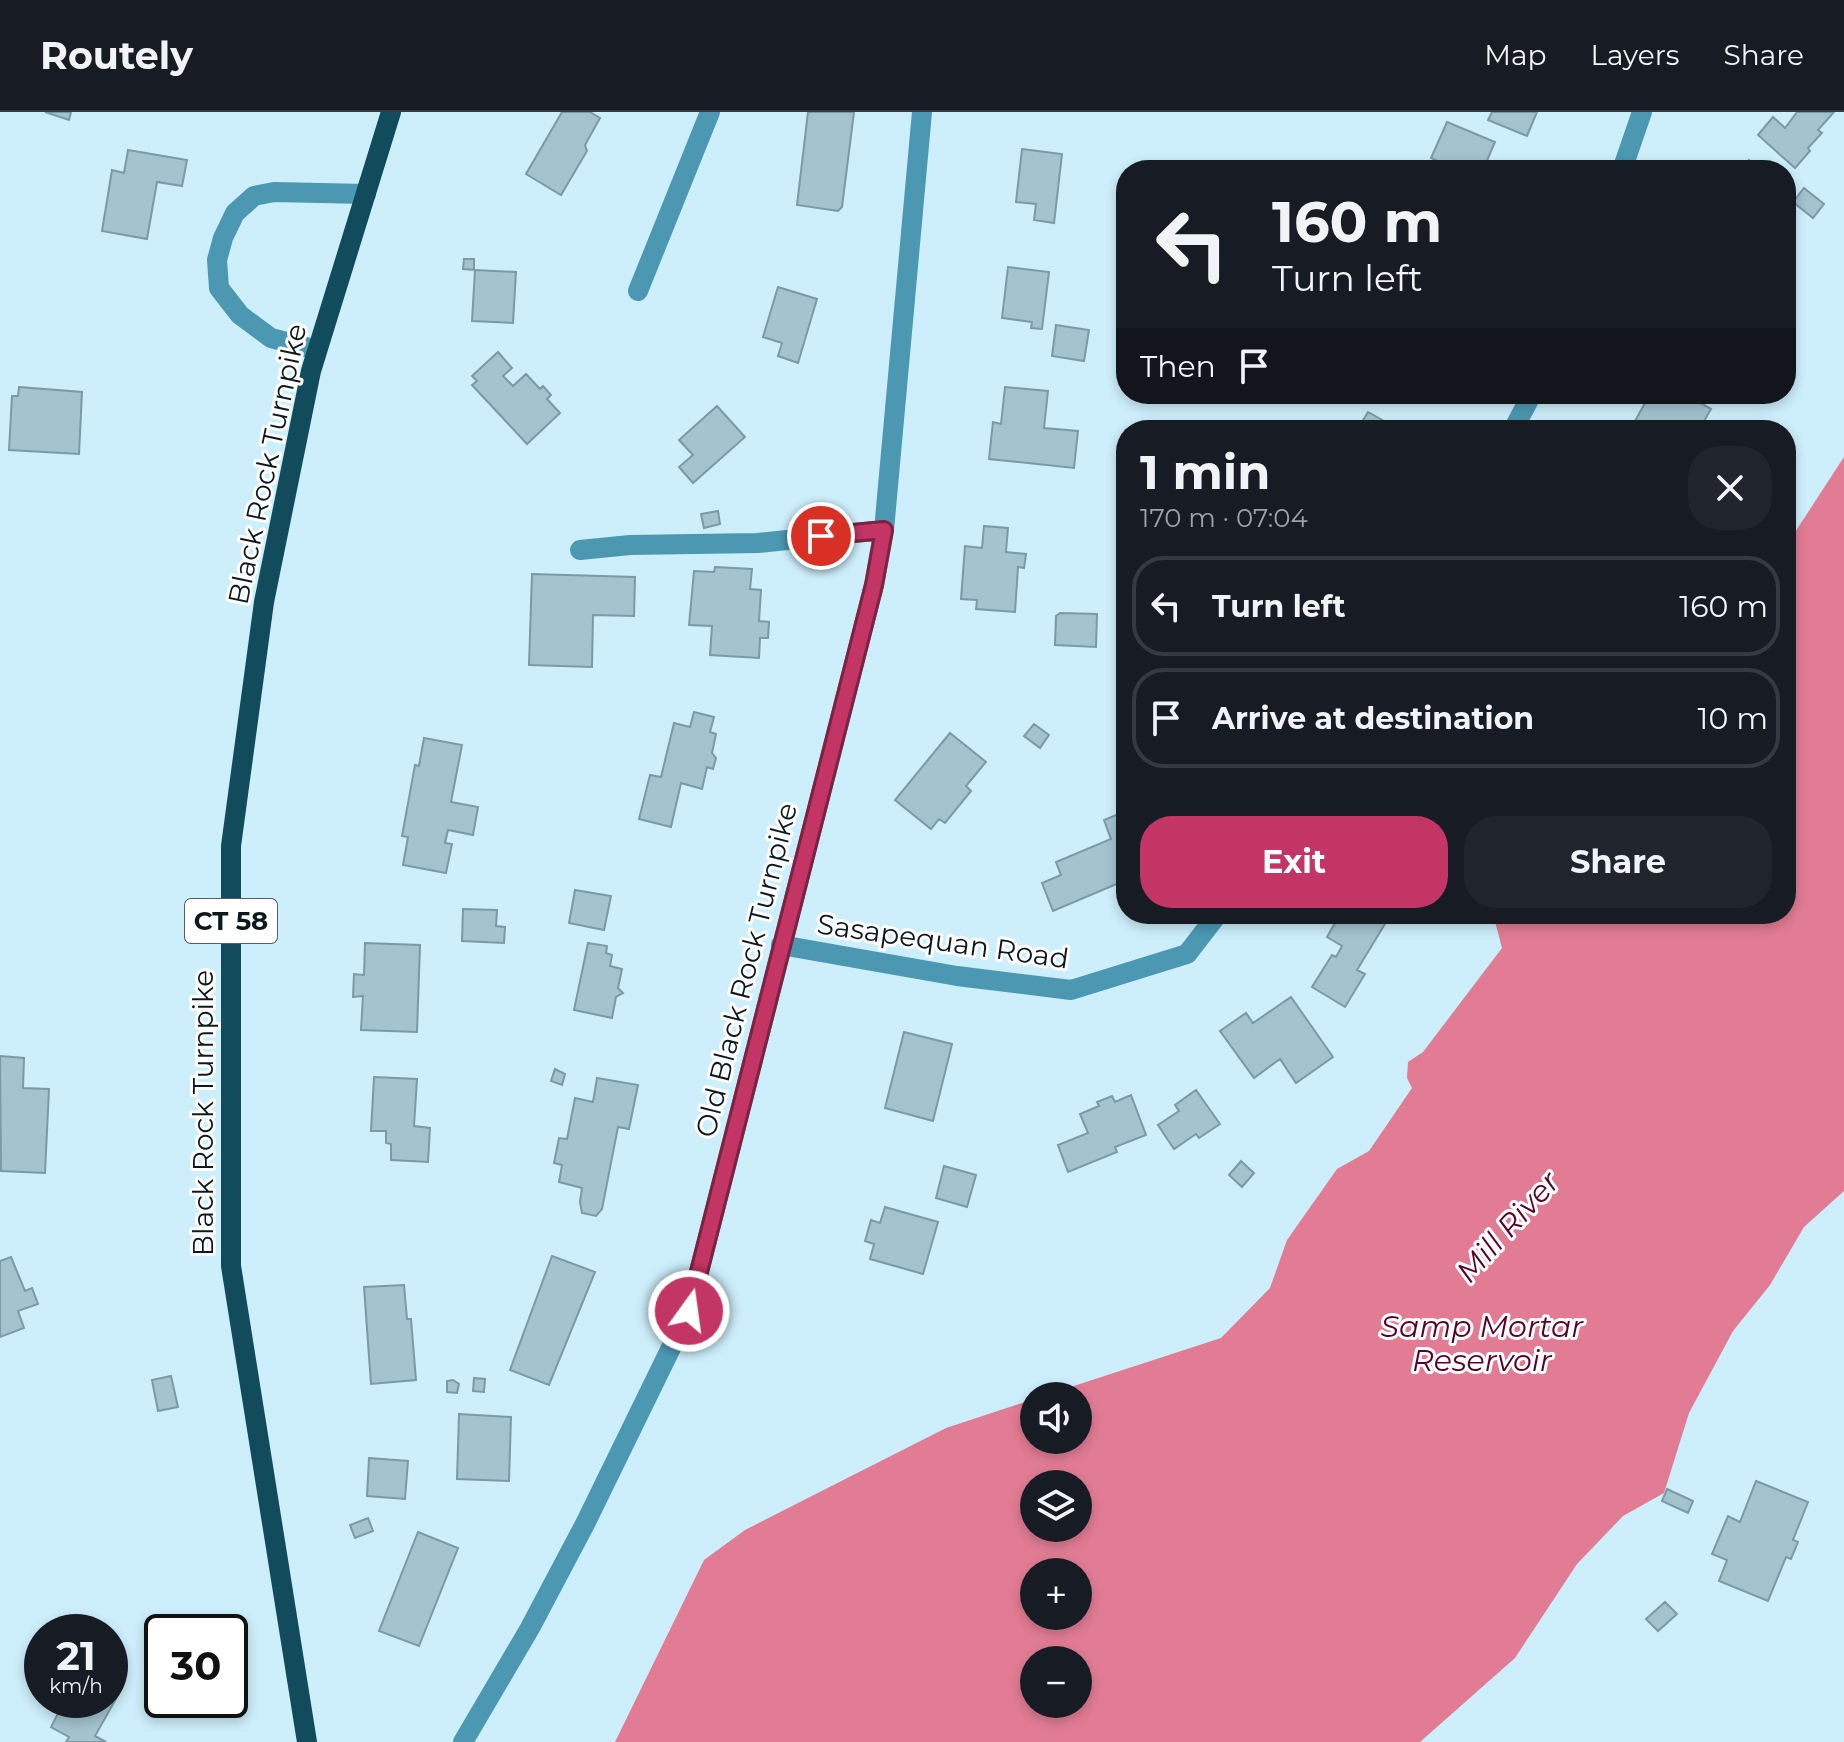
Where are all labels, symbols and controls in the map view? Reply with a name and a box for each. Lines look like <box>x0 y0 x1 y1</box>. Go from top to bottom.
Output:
text: Routely <box>40 32 193 79</box>
text: Map <box>1484 38 1547 72</box>
text: Layers <box>1591 38 1680 72</box>
text: Share <box>1724 38 1804 72</box>
text: 160 m <box>1272 188 1442 256</box>
icon: left <box>1140 192 1244 296</box>
text: Turn left <box>1272 256 1423 300</box>
street label: Black Rock Turnpike <box>221 320 313 608</box>
icon: arrive <box>1232 344 1276 388</box>
text: Then <box>1140 348 1216 385</box>
text: 1 min <box>1140 443 1270 501</box>
button: close <box>1688 446 1772 530</box>
pin <box>787 502 855 570</box>
text: 170 m · 07:04 <box>1140 502 1308 534</box>
icon: arrive <box>799 514 843 558</box>
icon: left <box>1144 584 1188 628</box>
text: Turn left <box>1212 588 1345 625</box>
text: 160 m <box>1679 588 1768 625</box>
icon: arrive <box>1144 696 1188 740</box>
text: Arrive at destination <box>1212 700 1534 737</box>
text: 10 m <box>1698 700 1768 737</box>
street label: Old Black Rock Turnpike <box>688 799 804 1141</box>
button: Exit <box>1140 816 1448 908</box>
button: Share <box>1464 816 1772 908</box>
road number: CT 58 <box>185 899 277 943</box>
street label: Sasapequan Road <box>815 907 1071 975</box>
street label: Black Rock Turnpike <box>186 970 220 1256</box>
water label: Mill River <box>1448 1163 1568 1290</box>
position arrow <box>647 1269 731 1353</box>
water label: Samp Mortar Reservoir <box>1381 1308 1584 1379</box>
map controls <box>1020 1382 1092 1718</box>
button: sound <box>1020 1382 1092 1454</box>
button: layers <box>1020 1470 1092 1542</box>
button: + <box>1020 1558 1092 1630</box>
speed limit sign: 30 <box>144 1614 248 1718</box>
text: 21 <box>56 1631 96 1680</box>
button: − <box>1020 1646 1092 1718</box>
text: km/h <box>49 1674 103 1698</box>

